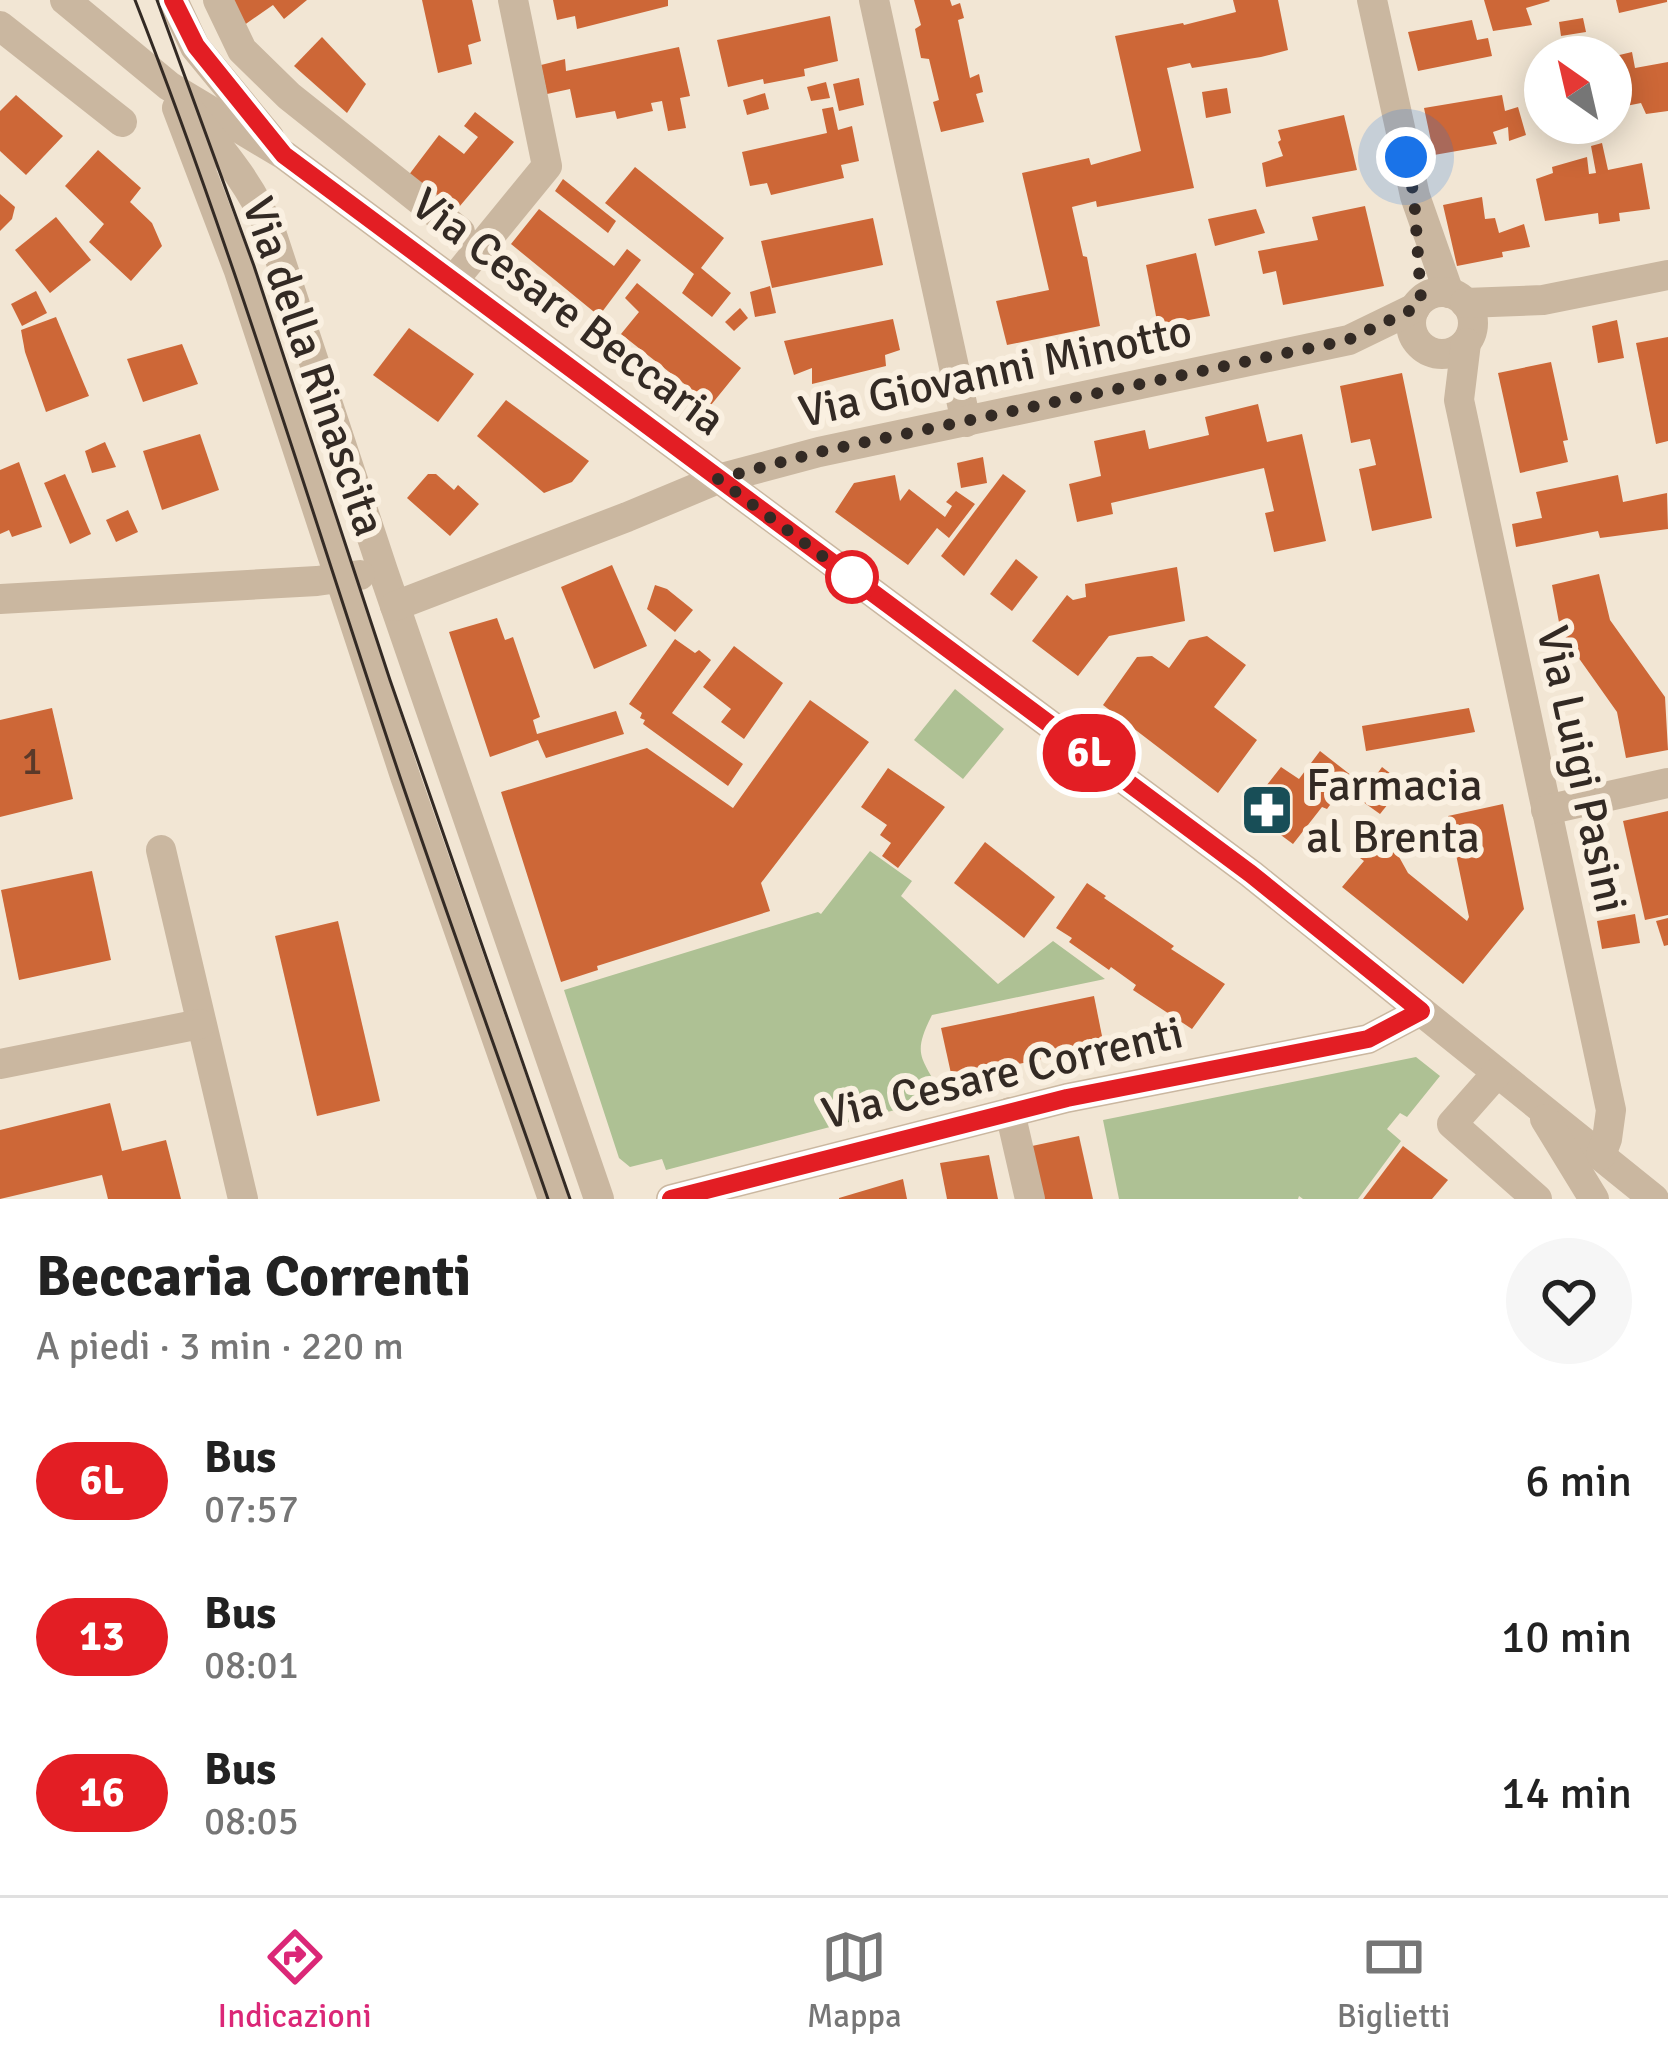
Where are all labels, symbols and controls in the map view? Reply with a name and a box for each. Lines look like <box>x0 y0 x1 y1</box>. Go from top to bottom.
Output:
north arrow <box>1524 36 1632 144</box>
map controls <box>1524 36 1632 144</box>
your location <box>1376 127 1436 187</box>
street label: Via Cesare Beccaria <box>401 177 736 448</box>
street label: Via della Rinascita <box>230 190 397 543</box>
street label: Via Giovanni Minotto <box>794 303 1197 440</box>
unlabelled marker <box>827 552 877 602</box>
street label: Via Luigi Pasini <box>1524 621 1639 918</box>
line badge: 6L <box>1035 714 1143 792</box>
text: 6L <box>1067 727 1111 778</box>
house number: 1 <box>21 737 43 785</box>
place label: Farmacia al Brenta <box>1306 758 1483 865</box>
pharmacy icon: Farmacia al Brenta <box>1239 782 1295 838</box>
street label: Via Cesare Correnti <box>817 1005 1188 1142</box>
button: heart <box>1506 1238 1632 1364</box>
text: Beccaria Correnti <box>36 1241 471 1312</box>
text: A piedi · 3 min · 220 m <box>36 1322 404 1370</box>
text: Bus <box>204 1430 276 1485</box>
text: 6 min <box>1525 1454 1632 1509</box>
text: 6L <box>80 1455 124 1506</box>
text: 07:57 <box>204 1485 299 1533</box>
text: Bus <box>204 1586 276 1641</box>
text: 10 min <box>1501 1610 1632 1665</box>
text: 13 <box>79 1611 125 1662</box>
text: 08:01 <box>204 1641 299 1689</box>
text: Bus <box>204 1742 276 1797</box>
text: 14 min <box>1501 1766 1632 1821</box>
text: 16 <box>79 1767 125 1818</box>
text: 08:05 <box>204 1797 299 1845</box>
tab: Indicazioni <box>218 1924 372 2037</box>
tab: Mappa <box>807 1924 902 2037</box>
tab: Biglietti <box>1337 1924 1450 2037</box>

